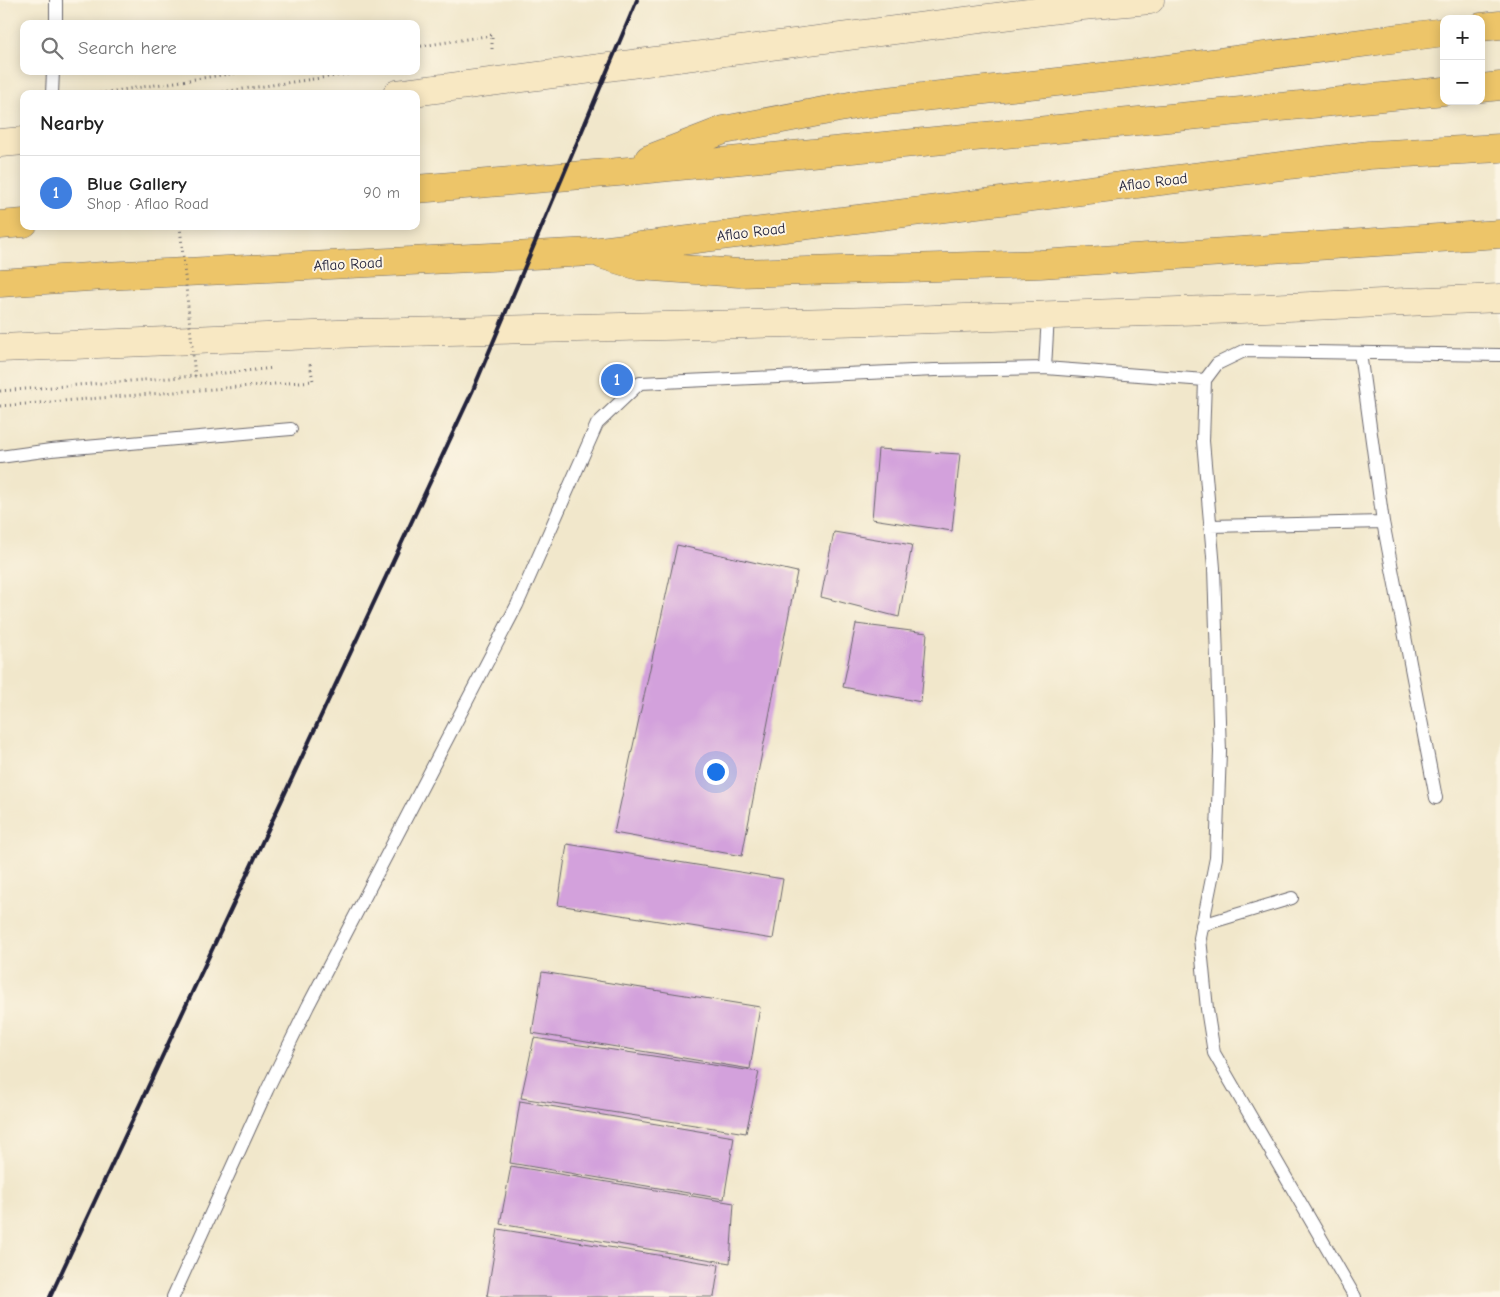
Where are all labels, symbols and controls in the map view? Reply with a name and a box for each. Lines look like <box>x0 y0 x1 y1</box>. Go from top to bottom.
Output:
map controls <box>1440 15 1485 105</box>
button: + <box>1440 15 1485 60</box>
search box <box>20 20 420 75</box>
icon: search <box>38 34 66 62</box>
text: Search here <box>78 37 177 59</box>
button: − <box>1440 60 1485 105</box>
text: Nearby <box>40 111 104 135</box>
street label: Aflao Road <box>1118 169 1188 195</box>
text: Blue Gallery <box>87 173 187 195</box>
text: 1 <box>53 184 59 202</box>
text: 90 m <box>363 184 400 202</box>
text: Shop · Aflao Road <box>87 195 209 213</box>
street label: Aflao Road <box>716 219 786 245</box>
street label: Aflao Road <box>313 253 383 275</box>
pin: 1 <box>601 361 633 399</box>
your location <box>703 759 729 785</box>

